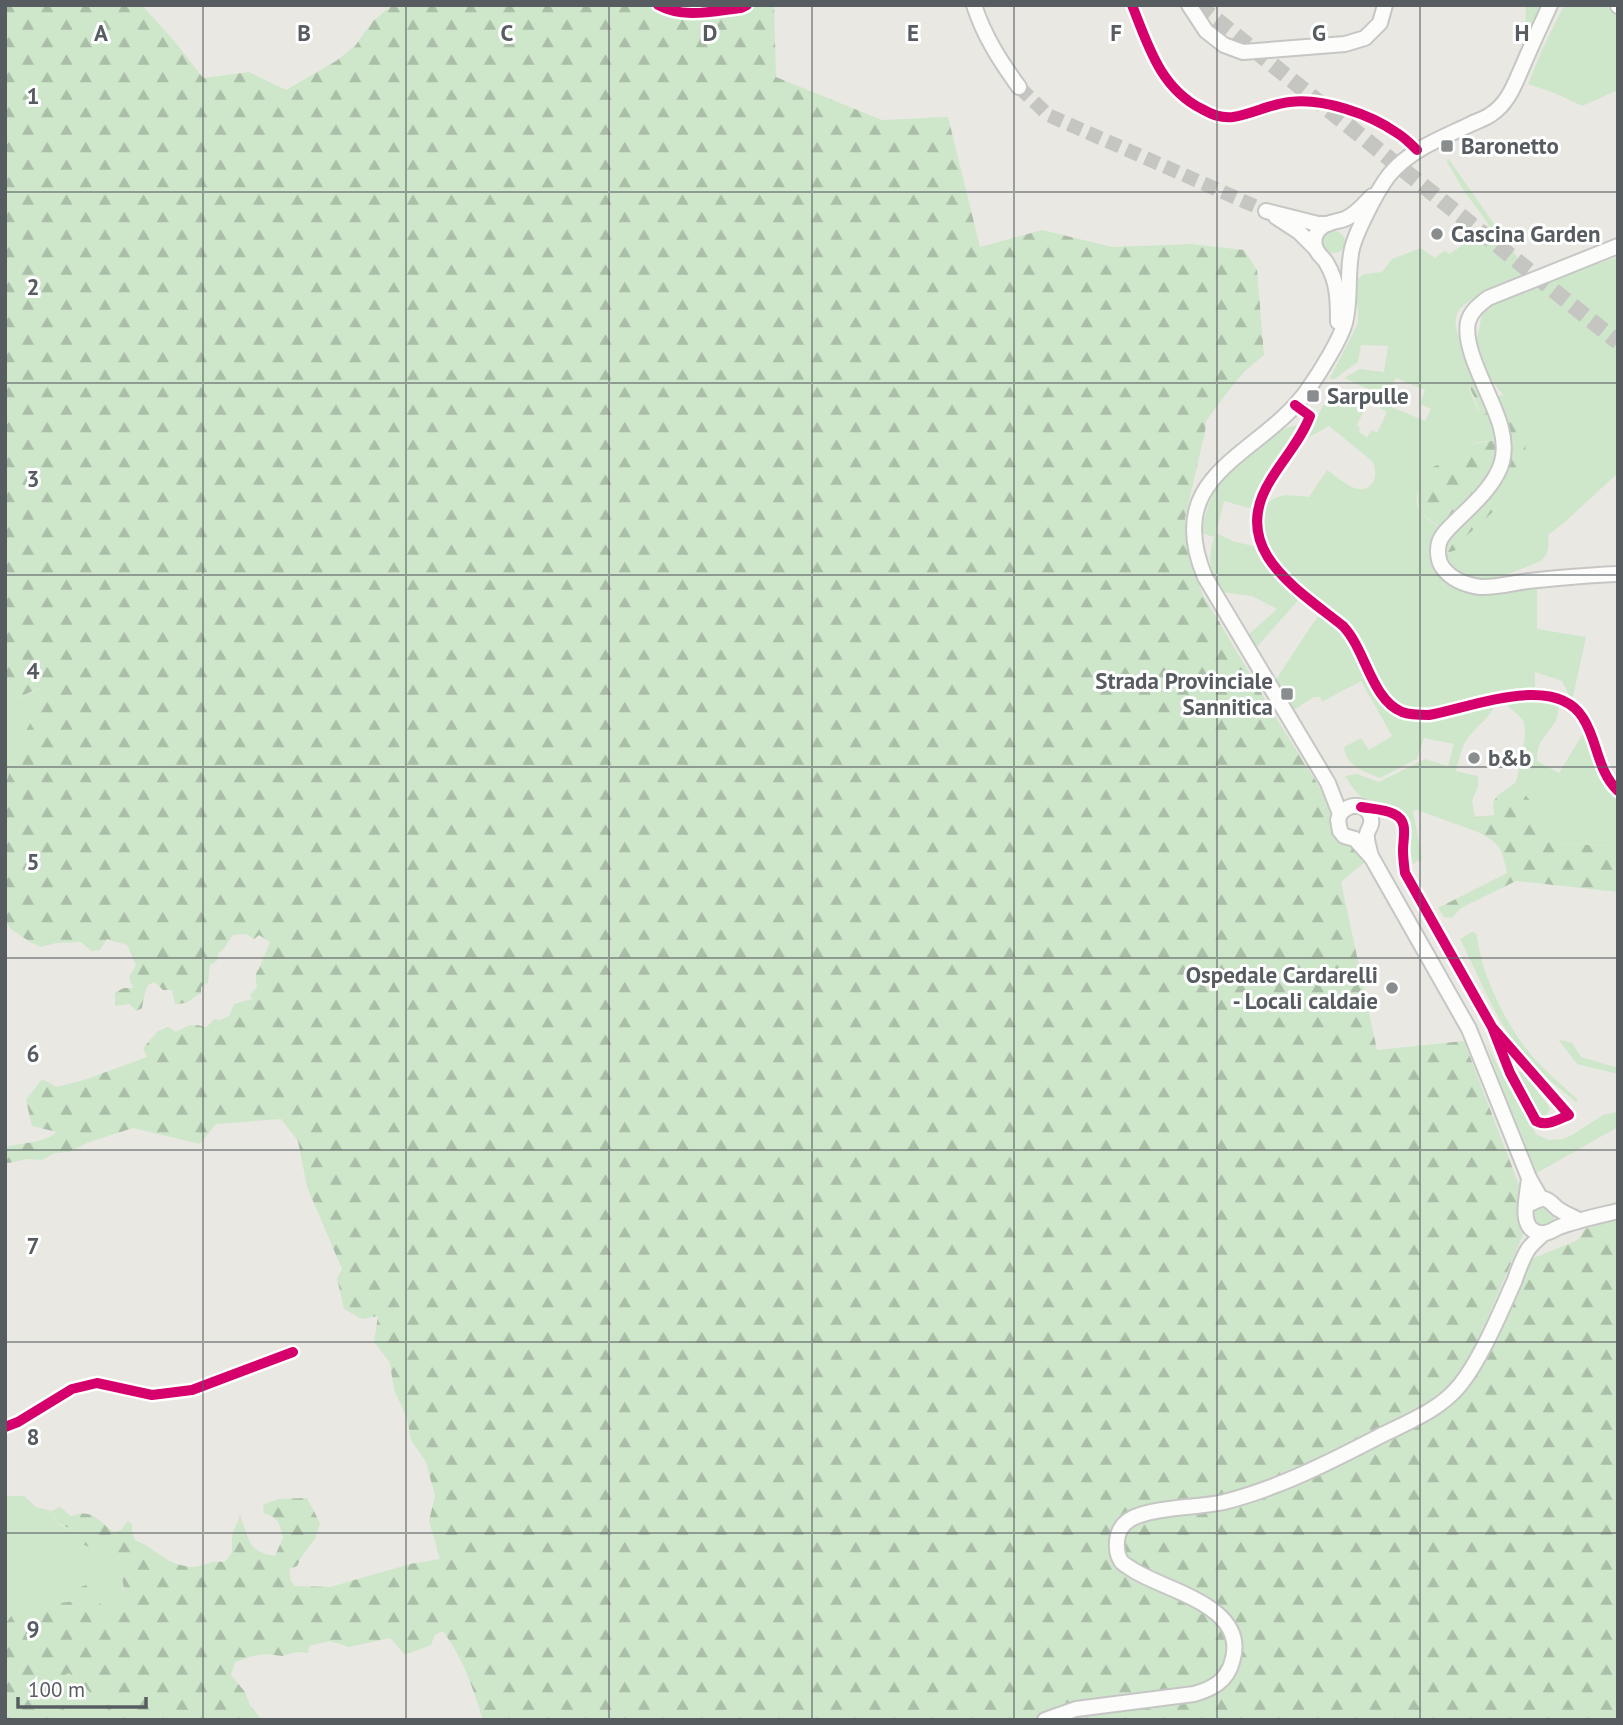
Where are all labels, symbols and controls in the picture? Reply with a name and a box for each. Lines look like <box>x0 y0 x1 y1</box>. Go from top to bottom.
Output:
text: A <box>94 18 108 47</box>
text: B <box>297 18 311 47</box>
text: C <box>501 18 514 47</box>
text: D <box>703 18 717 47</box>
text: E <box>907 18 919 47</box>
text: F <box>1110 18 1122 47</box>
text: G <box>1312 18 1326 47</box>
text: H <box>1515 18 1529 47</box>
text: 1 <box>26 81 40 110</box>
place label: Baronetto <box>1461 131 1559 160</box>
marker: Baronetto <box>1439 138 1455 154</box>
place label: Cascina Garden <box>1451 219 1600 248</box>
marker: Cascina Garden <box>1429 226 1445 242</box>
text: 2 <box>26 272 40 301</box>
place label: Sarpulle <box>1327 381 1409 410</box>
marker: Sarpulle <box>1305 388 1321 404</box>
text: 3 <box>26 464 40 493</box>
text: 4 <box>26 656 40 685</box>
place label: Strada Provinciale Sannitica <box>1095 666 1273 721</box>
marker: Strada Provinciale Sannitica <box>1279 686 1295 702</box>
place label: b&b <box>1488 743 1531 772</box>
marker: b&b <box>1466 750 1482 766</box>
text: 5 <box>26 847 40 876</box>
place label: Ospedale Cardarelli - Locali caldaie <box>1186 960 1378 1015</box>
marker: Ospedale Cardarelli - Locali caldaie <box>1384 980 1400 996</box>
text: 6 <box>26 1039 40 1068</box>
text: 7 <box>26 1231 40 1260</box>
text: 8 <box>26 1422 40 1451</box>
text: 9 <box>26 1614 40 1643</box>
scale bar <box>18 1666 145 1710</box>
text: 100 m <box>28 1676 85 1703</box>

